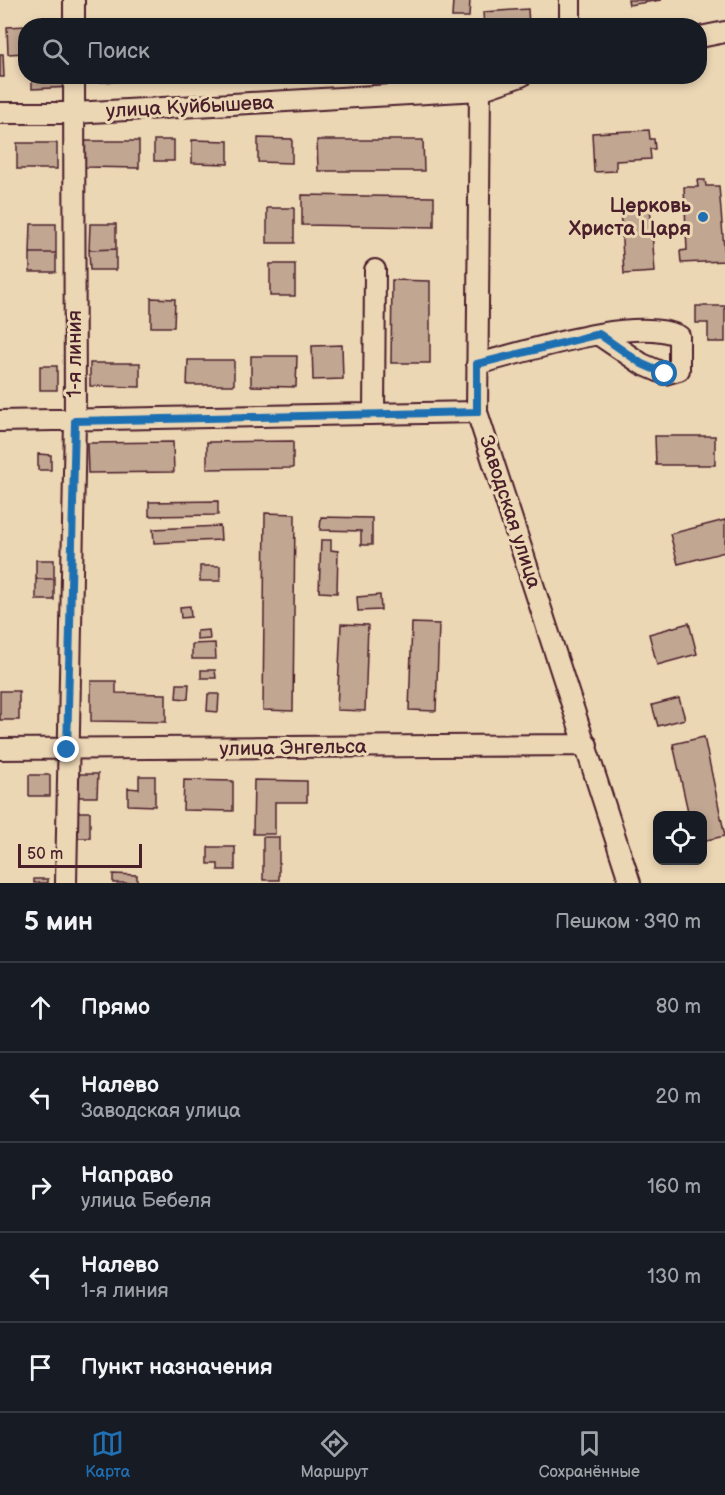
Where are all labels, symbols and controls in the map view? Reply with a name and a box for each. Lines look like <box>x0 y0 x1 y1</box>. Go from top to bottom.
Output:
search box <box>18 18 707 84</box>
icon: search <box>39 35 72 68</box>
text: Поиск <box>87 38 150 65</box>
street label: улица Куйбышева <box>105 91 275 123</box>
place label: Церковь Христа Царя <box>568 194 692 241</box>
marker: Церковь Христа Царя <box>696 210 710 224</box>
street label: 1-я линия <box>63 310 87 398</box>
route start <box>651 360 677 386</box>
street label: Заводская улица <box>474 432 546 592</box>
street label: улица Энгельса <box>219 735 367 761</box>
route end <box>53 736 79 762</box>
map controls <box>653 811 707 865</box>
button: locate <box>653 811 707 865</box>
scale bar <box>18 841 142 868</box>
text: 50 m <box>27 845 63 864</box>
text: 5 мин <box>24 907 93 938</box>
text: Пешком · 390 m <box>555 910 701 934</box>
icon: ahead <box>24 991 57 1024</box>
text: Прямо <box>81 994 150 1021</box>
text: 80 m <box>656 995 701 1019</box>
text: Налево <box>81 1072 159 1099</box>
icon: left <box>24 1081 57 1114</box>
text: 20 m <box>656 1085 701 1109</box>
text: Заводская улица <box>81 1099 241 1123</box>
text: Направо <box>81 1162 173 1189</box>
icon: right <box>24 1171 57 1204</box>
text: 160 m <box>647 1175 701 1199</box>
text: улица Бебеля <box>81 1189 211 1213</box>
text: Налево <box>81 1252 159 1279</box>
icon: left <box>24 1261 57 1294</box>
text: 130 m <box>647 1265 701 1289</box>
text: 1-я линия <box>81 1279 169 1303</box>
icon: arrive <box>24 1351 57 1384</box>
text: Пункт назначения <box>81 1354 273 1381</box>
tab: Карта <box>85 1427 130 1482</box>
tab: Маршрут <box>300 1427 369 1482</box>
tab: Сохранённые <box>539 1427 640 1482</box>

